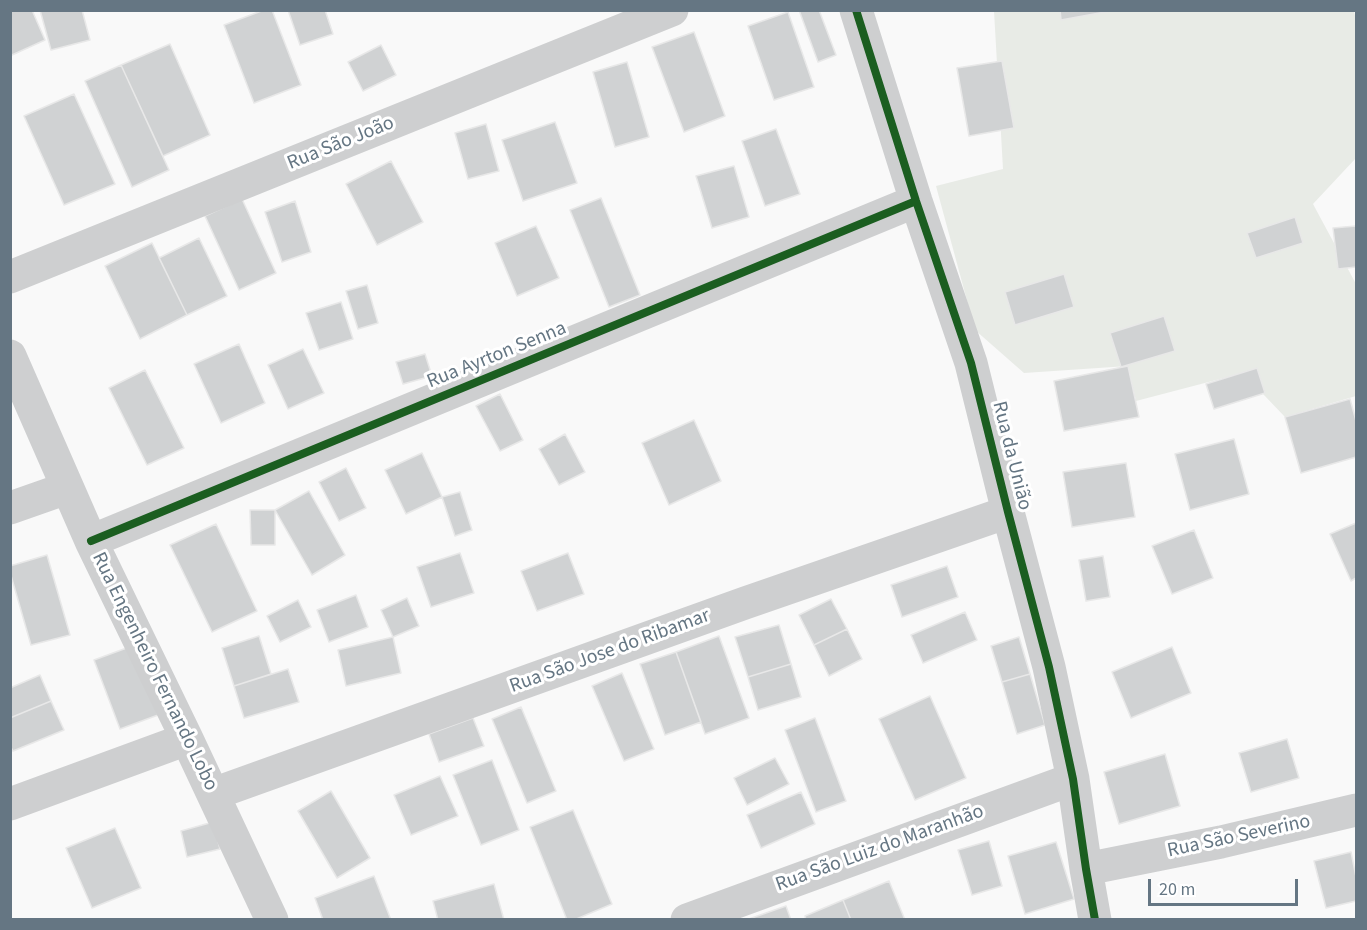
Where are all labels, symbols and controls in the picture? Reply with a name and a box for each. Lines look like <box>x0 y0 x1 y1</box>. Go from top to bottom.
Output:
street label: Rua São João <box>284 112 398 176</box>
street label: Rua Ayrton Senna <box>424 317 570 395</box>
street label: Rua da União <box>986 399 1036 513</box>
street label: Rua Engenheiro Fernando Lobo <box>86 549 222 795</box>
street label: Rua São Jose do Ribamar <box>507 605 713 699</box>
street label: Rua São Luiz do Maranhão <box>773 800 987 898</box>
street label: Rua São Severino <box>1165 810 1313 864</box>
scale bar <box>1151 867 1301 905</box>
text: 20 m <box>1159 877 1195 902</box>

